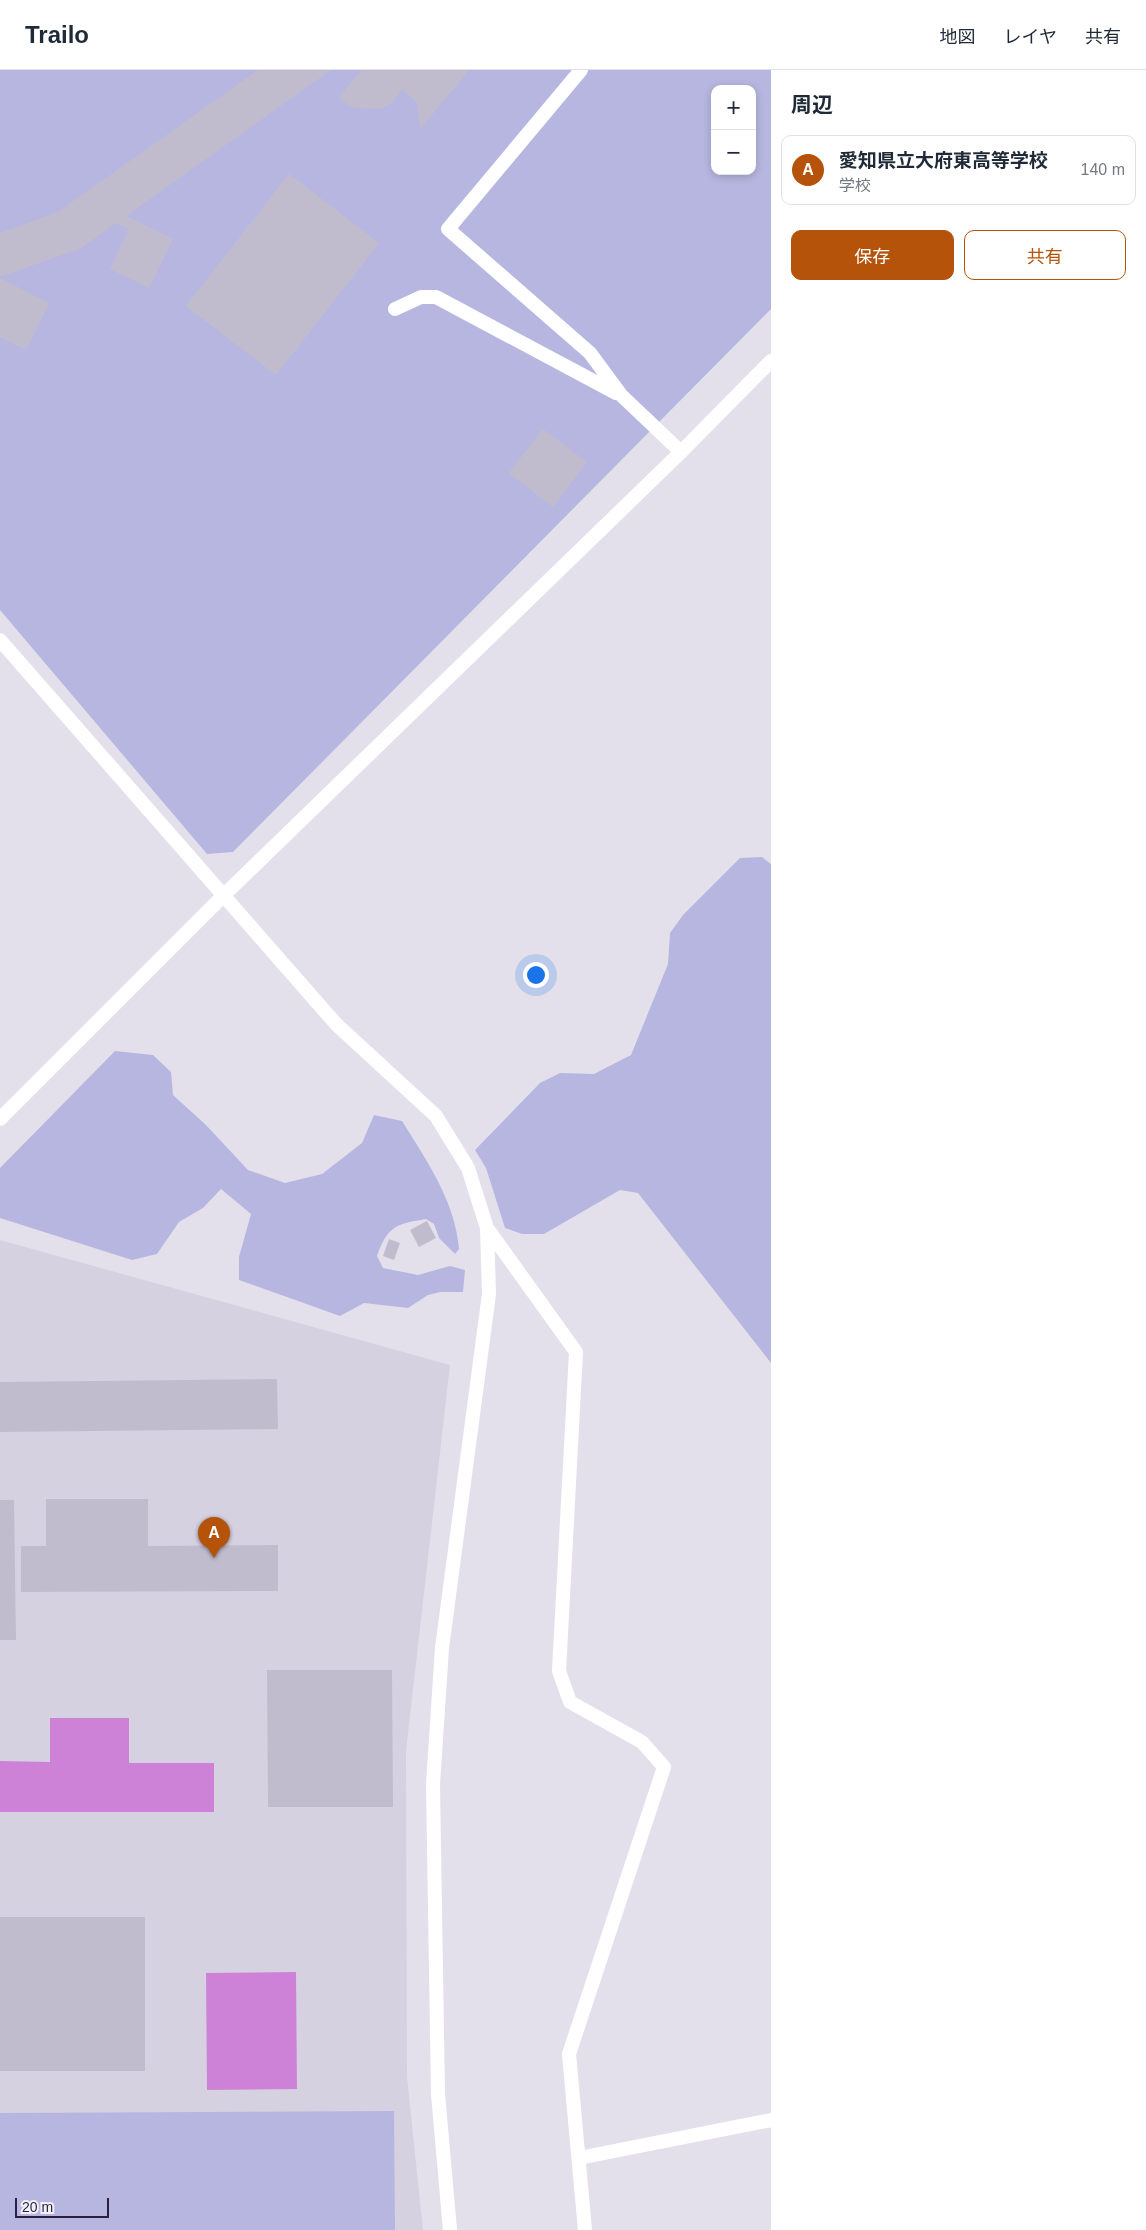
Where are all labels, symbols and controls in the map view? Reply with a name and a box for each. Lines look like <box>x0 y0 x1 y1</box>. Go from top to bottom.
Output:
text: Trailo <box>25 21 89 48</box>
text: 地図 <box>940 27 976 47</box>
text: レイヤ <box>1004 27 1057 47</box>
text: 共有 <box>1085 27 1121 47</box>
map controls <box>711 85 756 175</box>
button: + <box>711 85 756 130</box>
text: 周辺 <box>791 93 833 116</box>
button: − <box>711 130 756 175</box>
text: 愛知県立大府東高等学校 <box>839 150 1048 171</box>
text: A <box>802 161 814 178</box>
text: 140 m <box>1081 161 1125 178</box>
text: 学校 <box>839 177 871 194</box>
button: 保存 <box>791 230 954 280</box>
button: 共有 <box>964 230 1126 280</box>
your location <box>523 962 549 988</box>
pin: A <box>198 1517 230 1558</box>
scale bar <box>15 2195 109 2218</box>
text: 20 m <box>22 2199 53 2215</box>

